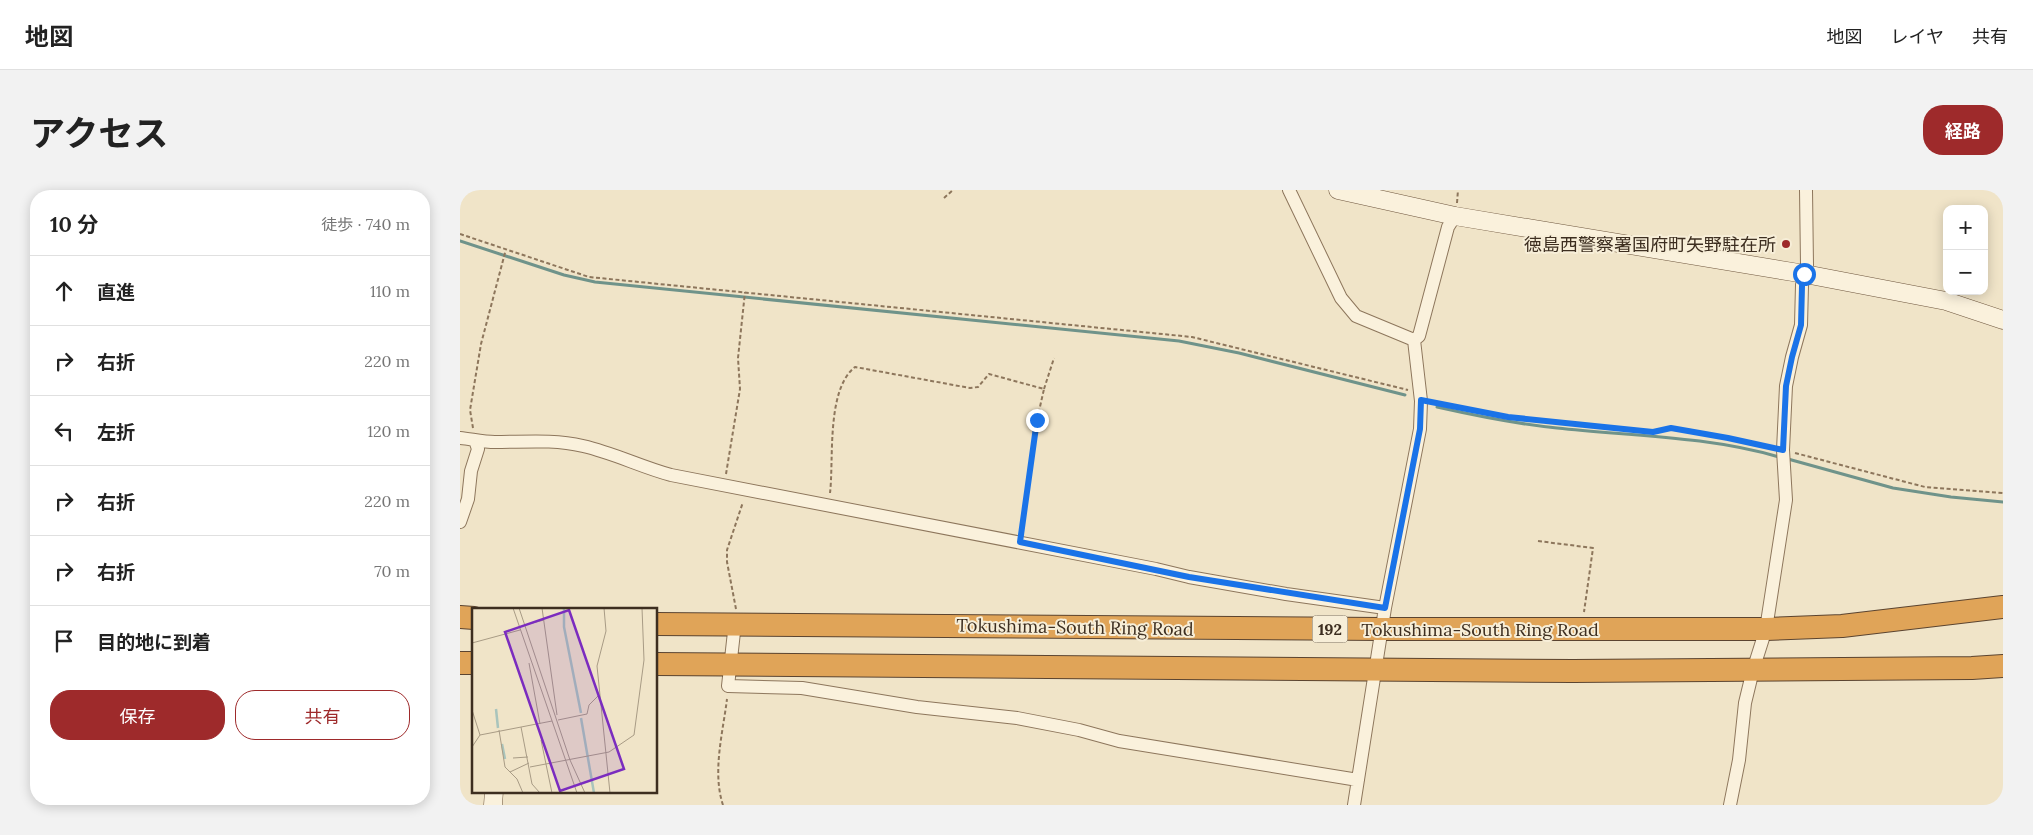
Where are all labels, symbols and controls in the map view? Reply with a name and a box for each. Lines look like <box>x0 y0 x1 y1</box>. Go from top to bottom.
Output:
text: 地図 <box>25 21 73 52</box>
text: 地図 <box>1827 25 1863 48</box>
text: レイヤ <box>1891 25 1944 48</box>
text: 共有 <box>1972 25 2008 48</box>
button: 経路 <box>1923 105 2003 155</box>
text: アクセス <box>30 111 168 156</box>
map controls <box>1943 205 1988 295</box>
button: + <box>1943 205 1988 250</box>
text: 10 分 <box>50 211 98 238</box>
text: 徒歩 · 740 m <box>321 214 410 234</box>
place label: 徳島西警察署国府町矢野駐在所 <box>1524 233 1776 256</box>
marker: 徳島西警察署国府町矢野駐在所 <box>1780 238 1792 250</box>
button: − <box>1943 250 1988 295</box>
route start <box>1793 263 1816 286</box>
icon: ahead <box>50 277 78 305</box>
text: 直進 <box>97 280 135 304</box>
text: 110 m <box>370 281 410 301</box>
icon: right <box>50 347 78 375</box>
text: 右折 <box>97 350 135 374</box>
text: 220 m <box>364 351 410 371</box>
route end <box>1026 409 1049 432</box>
icon: left <box>50 417 78 445</box>
text: 左折 <box>97 420 135 444</box>
text: 120 m <box>367 421 410 441</box>
icon: right <box>50 487 78 515</box>
text: 右折 <box>97 490 135 514</box>
text: 220 m <box>364 491 410 511</box>
icon: right <box>50 557 78 585</box>
text: 右折 <box>97 560 135 584</box>
text: 70 m <box>374 561 410 581</box>
inset map <box>472 608 658 792</box>
street label: Tokushima-South Ring Road <box>956 613 1194 641</box>
road number: 192 <box>1312 616 1348 642</box>
street label: Tokushima-South Ring Road <box>1361 618 1599 641</box>
icon: arrive <box>50 627 78 655</box>
text: 目的地に到着 <box>97 630 211 654</box>
button: 保存 <box>50 690 225 740</box>
button: 共有 <box>235 690 410 740</box>

